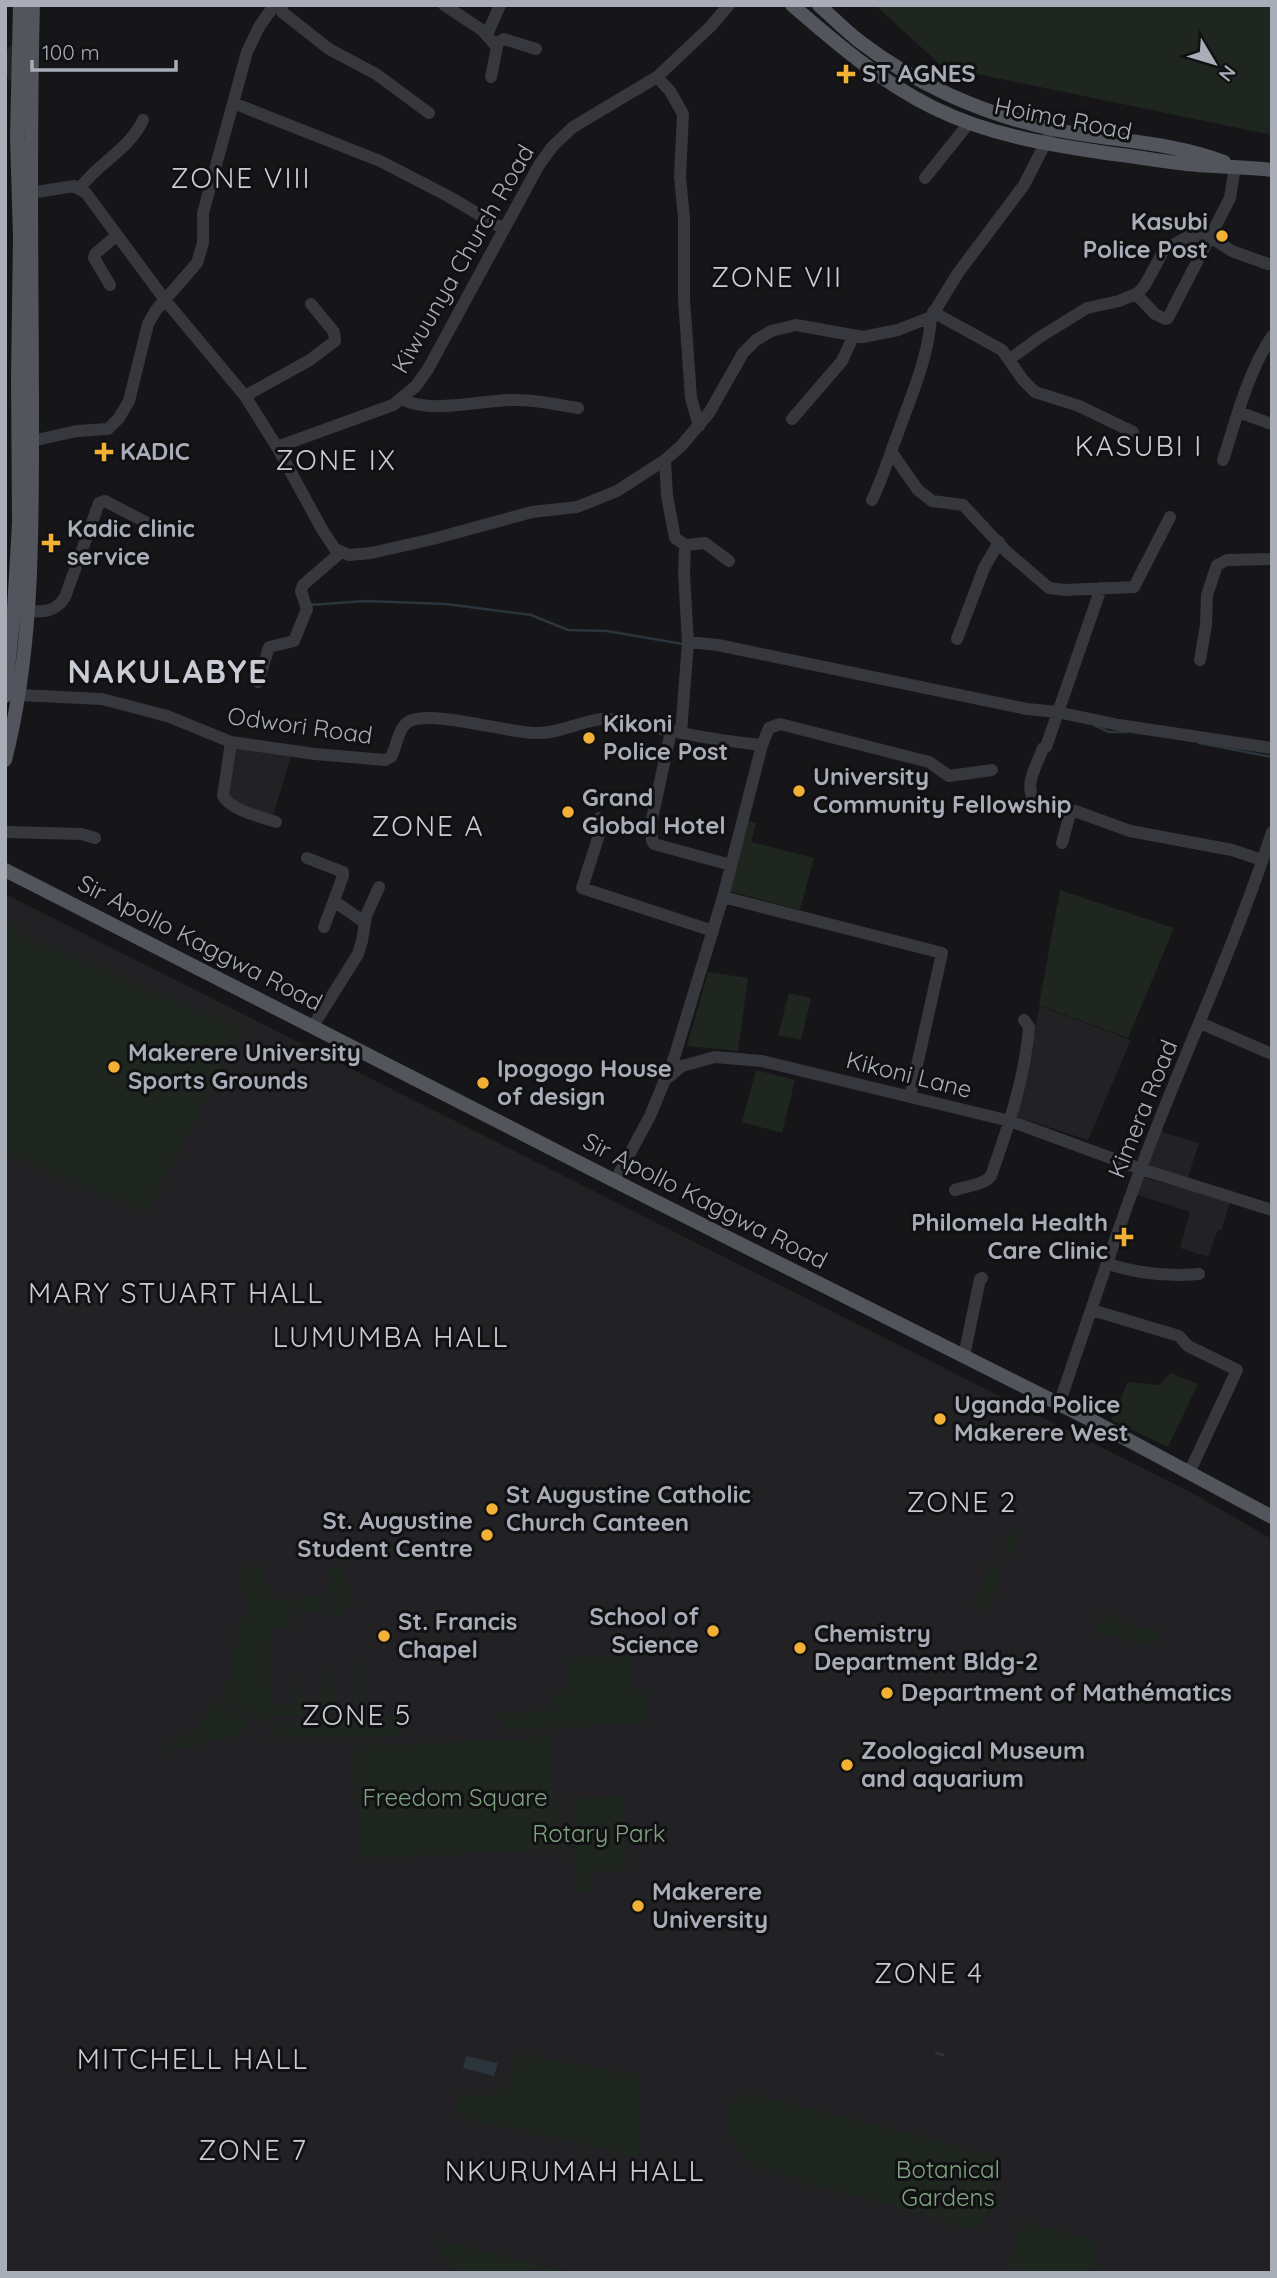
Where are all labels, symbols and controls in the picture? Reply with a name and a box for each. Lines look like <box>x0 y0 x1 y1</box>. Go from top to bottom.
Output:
scale bar <box>32 28 175 72</box>
north arrow <box>1179 28 1249 98</box>
text: 100 m <box>42 39 100 65</box>
place label: ST AGNES <box>862 58 976 88</box>
text: N <box>1214 61 1241 86</box>
marker: ST AGNES <box>836 64 856 84</box>
street label: Hoima Road <box>992 90 1134 146</box>
street label: Kiwuunya Church Road <box>384 139 540 378</box>
district label: ZONE VIII <box>171 160 311 195</box>
place label: Kasubi Police Post <box>1083 206 1208 264</box>
marker: Kasubi Police Post <box>1214 228 1230 244</box>
district label: ZONE VII <box>711 259 843 294</box>
district label: KASUBI I <box>1075 428 1203 463</box>
place label: KADIC <box>120 436 190 466</box>
marker: KADIC <box>94 442 114 462</box>
district label: ZONE IX <box>275 442 397 477</box>
place label: Kadic clinic service <box>67 513 195 571</box>
marker: Kadic clinic service <box>41 533 61 553</box>
district label: NAKULABYE <box>67 651 269 691</box>
street label: Odwori Road <box>226 700 375 750</box>
place label: Kikoni Police Post <box>603 708 728 766</box>
marker: Kikoni Police Post <box>581 730 597 746</box>
place label: University Community Fellowship <box>813 761 1072 819</box>
place label: Grand Global Hotel <box>582 782 726 840</box>
marker: University Community Fellowship <box>791 783 807 799</box>
marker: Grand Global Hotel <box>560 804 576 820</box>
district label: ZONE A <box>371 808 485 843</box>
street label: Sir Apollo Kaggwa Road <box>73 867 328 1017</box>
street label: Kimera Road <box>1101 1035 1183 1182</box>
place label: Makerere University Sports Grounds <box>128 1037 361 1095</box>
street label: Kikoni Lane <box>843 1044 975 1104</box>
place label: Ipogogo House of design <box>497 1053 672 1111</box>
marker: Makerere University Sports Grounds <box>106 1059 122 1075</box>
marker: Ipogogo House of design <box>475 1075 491 1091</box>
street label: Sir Apollo Kaggwa Road <box>578 1125 833 1275</box>
place label: Philomela Health Care Clinic <box>911 1207 1108 1265</box>
marker: Philomela Health Care Clinic <box>1114 1227 1134 1247</box>
district label: MARY STUART HALL <box>28 1275 324 1310</box>
district label: LUMUMBA HALL <box>273 1319 509 1354</box>
place label: Uganda Police Makerere West <box>954 1389 1129 1447</box>
marker: Uganda Police Makerere West <box>932 1411 948 1427</box>
place label: St Augustine Catholic Church Canteen <box>506 1479 751 1537</box>
district label: ZONE 2 <box>907 1484 1017 1519</box>
marker: St Augustine Catholic Church Canteen <box>484 1501 500 1517</box>
place label: St. Augustine Student Centre <box>297 1505 473 1563</box>
marker: St. Augustine Student Centre <box>479 1527 495 1543</box>
place label: School of Science <box>590 1601 699 1659</box>
place label: St. Francis Chapel <box>398 1606 517 1664</box>
place label: Chemistry Department Bldg-2 <box>814 1618 1038 1676</box>
marker: School of Science <box>705 1623 721 1639</box>
marker: St. Francis Chapel <box>376 1628 392 1644</box>
marker: Chemistry Department Bldg-2 <box>792 1640 808 1656</box>
place label: Department of Mathématics <box>901 1677 1232 1707</box>
marker: Department of Mathématics <box>879 1685 895 1701</box>
district label: ZONE 5 <box>302 1697 412 1732</box>
place label: Zoological Museum and aquarium <box>861 1735 1085 1793</box>
marker: Zoological Museum and aquarium <box>839 1757 855 1773</box>
park label: Freedom Square <box>362 1782 548 1812</box>
park label: Rotary Park <box>532 1818 666 1848</box>
place label: Makerere University <box>652 1876 768 1934</box>
marker: Makerere University <box>630 1898 646 1914</box>
district label: ZONE 4 <box>874 1955 984 1990</box>
district label: MITCHELL HALL <box>77 2041 309 2076</box>
district label: ZONE 7 <box>198 2132 308 2167</box>
district label: NKURUMAH HALL <box>445 2153 705 2188</box>
park label: Botanical Gardens <box>896 2154 1000 2212</box>

